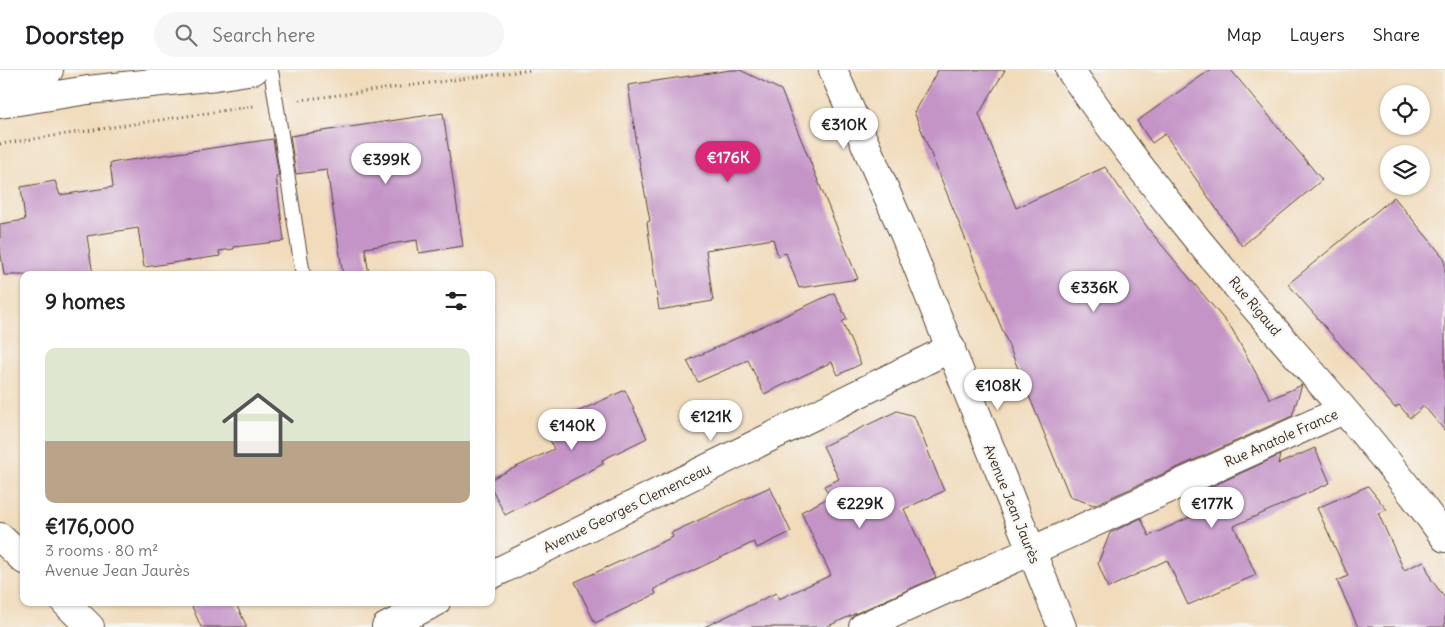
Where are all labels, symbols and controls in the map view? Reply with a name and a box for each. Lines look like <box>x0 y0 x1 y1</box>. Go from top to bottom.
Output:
search box <box>154 12 504 57</box>
text: Doorstep <box>25 20 124 50</box>
icon: search <box>172 21 200 49</box>
text: Search here <box>212 23 315 47</box>
text: Map <box>1226 23 1261 46</box>
text: Layers <box>1289 23 1345 46</box>
text: Share <box>1373 23 1420 46</box>
map controls <box>1380 85 1430 195</box>
button: locate <box>1380 85 1430 135</box>
pin: €310K <box>809 108 879 150</box>
text: €310K <box>821 114 867 134</box>
pin: €176K <box>693 140 763 183</box>
pin: €399K <box>351 142 421 185</box>
button: layers <box>1380 145 1430 195</box>
text: €176K <box>706 147 750 167</box>
text: €399K <box>362 149 410 169</box>
pin: €336K <box>1059 270 1129 313</box>
street label: Rue Rigaud <box>1225 273 1285 339</box>
text: €336K <box>1070 277 1118 297</box>
icon: filters <box>442 287 470 315</box>
text: 9 homes <box>45 288 125 315</box>
pin: €108K <box>963 368 1033 411</box>
text: €108K <box>975 375 1021 395</box>
icon: home <box>213 380 303 470</box>
pin: €121K <box>676 400 746 442</box>
street label: Rue Anatole France <box>1221 405 1341 471</box>
text: €121K <box>690 406 732 426</box>
pin: €140K <box>537 408 607 451</box>
text: €140K <box>549 415 595 435</box>
street label: Avenue Jean Jaurès <box>980 442 1044 566</box>
street label: Avenue Georges Clemenceau <box>540 459 714 557</box>
pin: €229K <box>825 486 895 529</box>
pin: €177K <box>1177 486 1247 529</box>
text: €229K <box>837 493 883 513</box>
text: €177K <box>1191 493 1233 513</box>
text: €176,000 <box>45 513 135 540</box>
text: 3 rooms · 80 m² <box>45 540 158 560</box>
text: Avenue Jean Jaurès <box>45 560 190 580</box>

